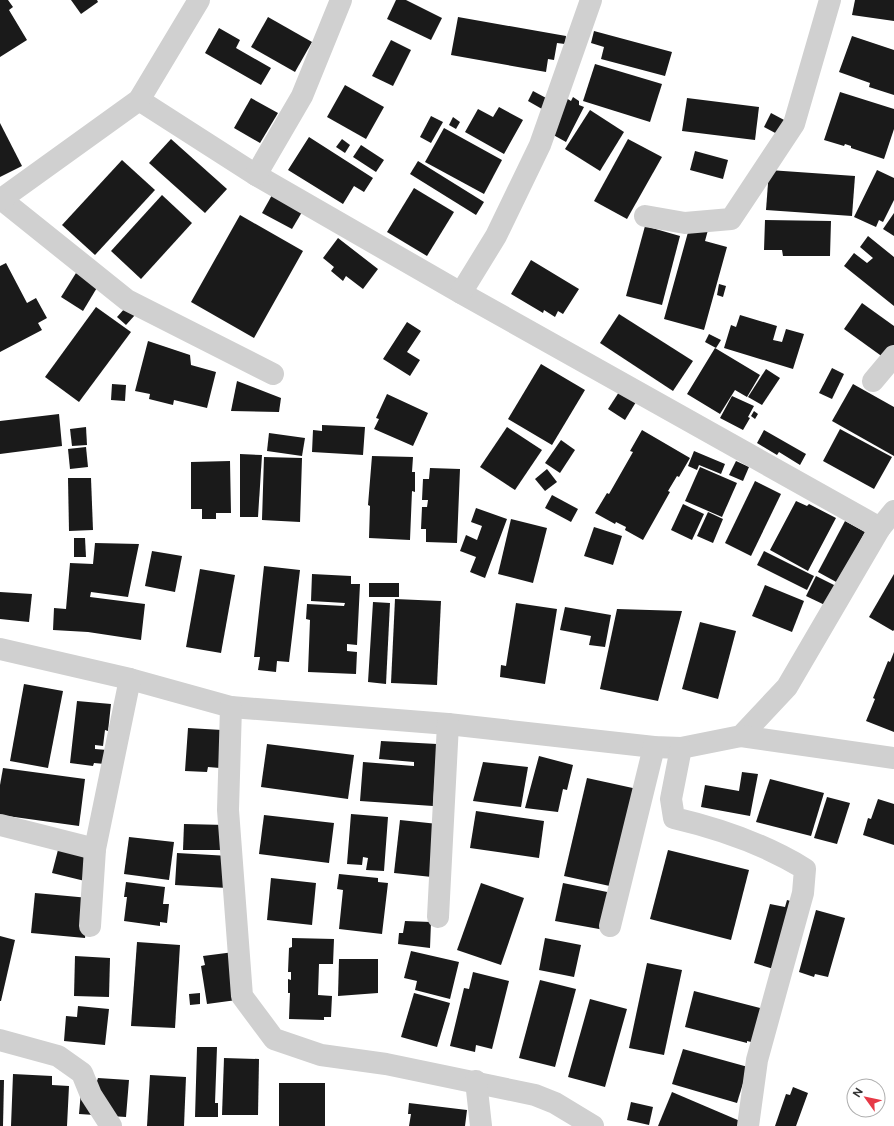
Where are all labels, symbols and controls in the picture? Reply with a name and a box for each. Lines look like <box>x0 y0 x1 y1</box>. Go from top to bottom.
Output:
north arrow <box>846 1078 886 1118</box>
text: N <box>850 1086 865 1099</box>

